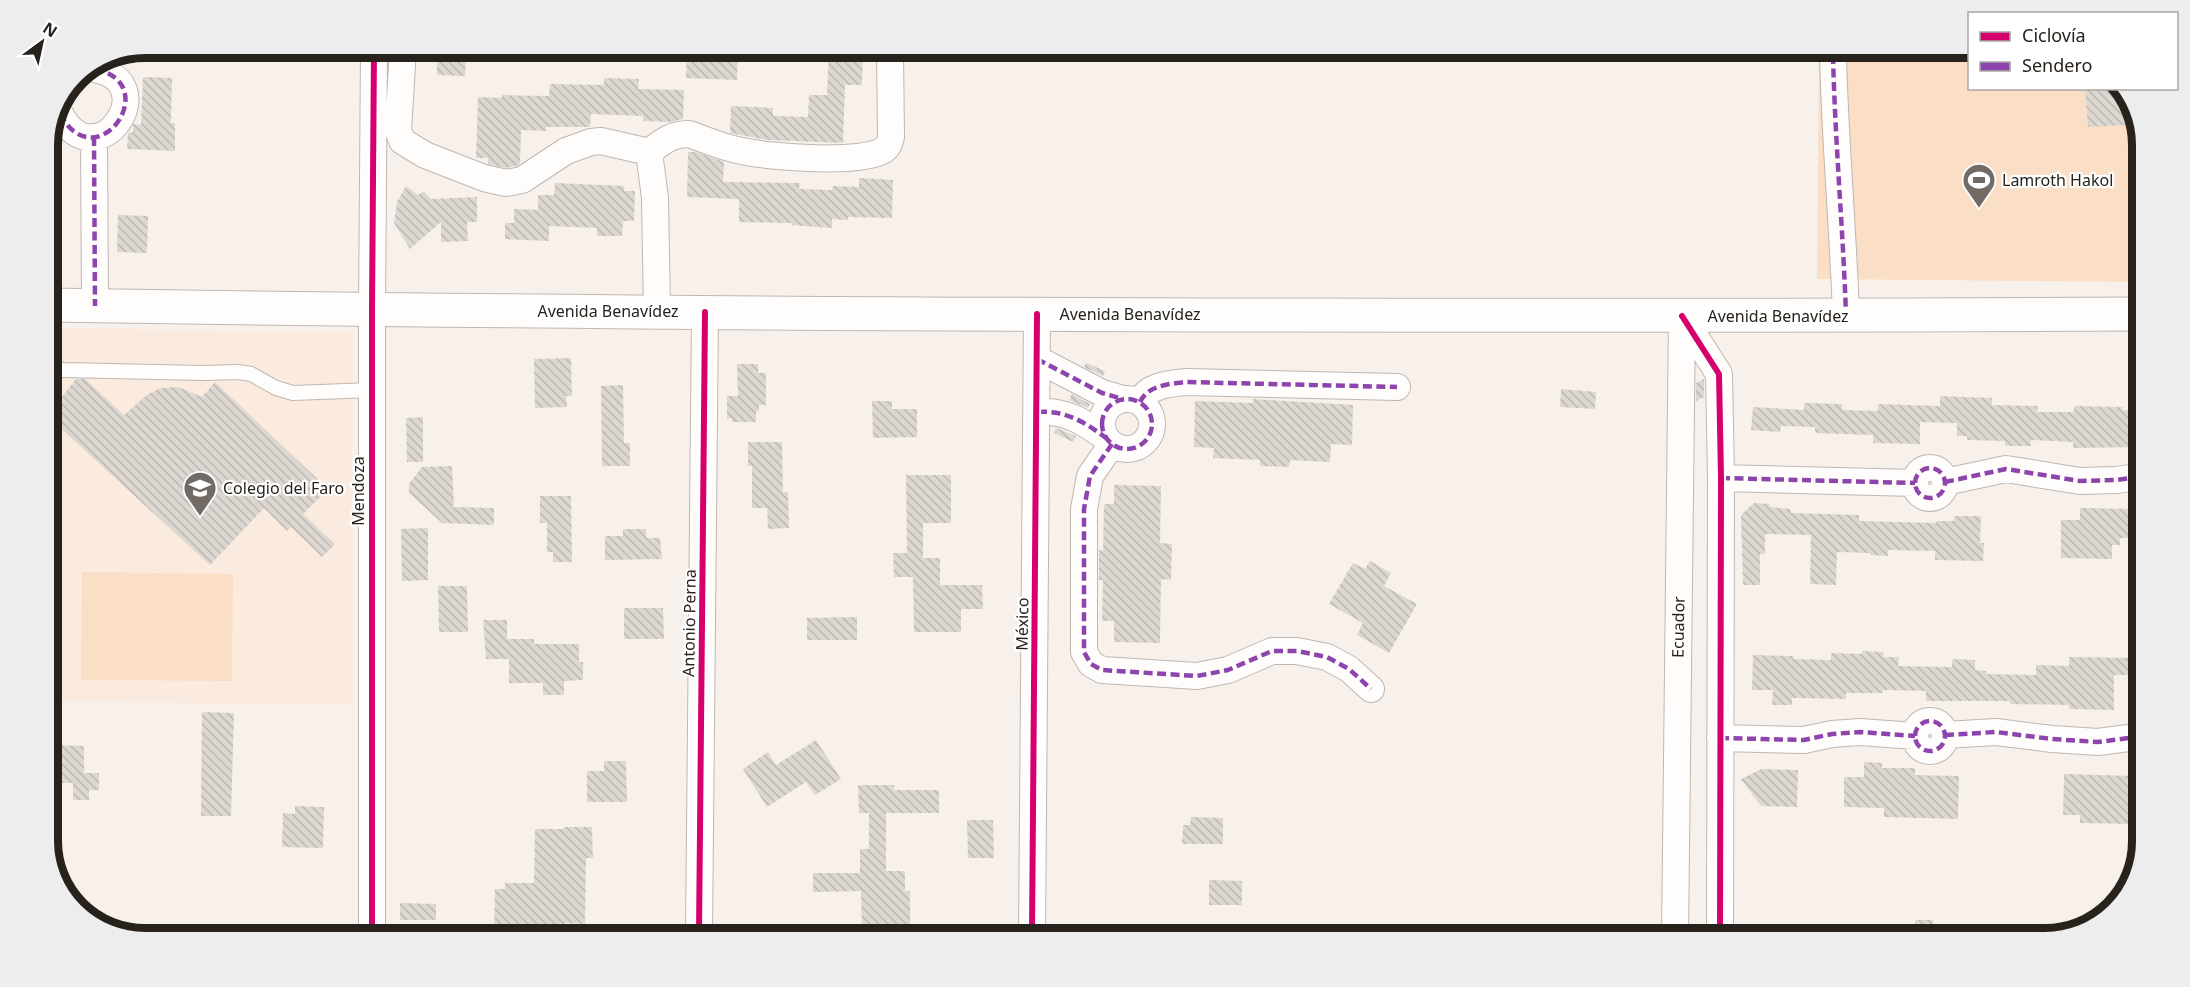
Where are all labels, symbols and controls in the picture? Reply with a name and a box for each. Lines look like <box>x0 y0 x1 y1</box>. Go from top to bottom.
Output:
north arrow <box>12 12 72 72</box>
legend <box>1968 12 2178 90</box>
text: N <box>39 17 62 42</box>
text: Ciclovía <box>2022 23 2086 47</box>
text: Sendero <box>2022 53 2092 77</box>
sports icon: Lamroth Hakol <box>1961 162 1997 209</box>
place label: Lamroth Hakol <box>2002 169 2113 191</box>
street label: Avenida Benavídez <box>537 300 679 322</box>
street label: Avenida Benavídez <box>1059 303 1201 325</box>
street label: Avenida Benavídez <box>1707 305 1849 327</box>
street label: Mendoza <box>347 456 369 526</box>
school or university icon: Colegio del Faro <box>182 470 218 517</box>
place label: Colegio del Faro <box>223 477 344 499</box>
street label: Antonio Perna <box>677 569 701 677</box>
street label: Ecuador <box>1666 596 1690 658</box>
street label: México <box>1011 597 1033 651</box>

